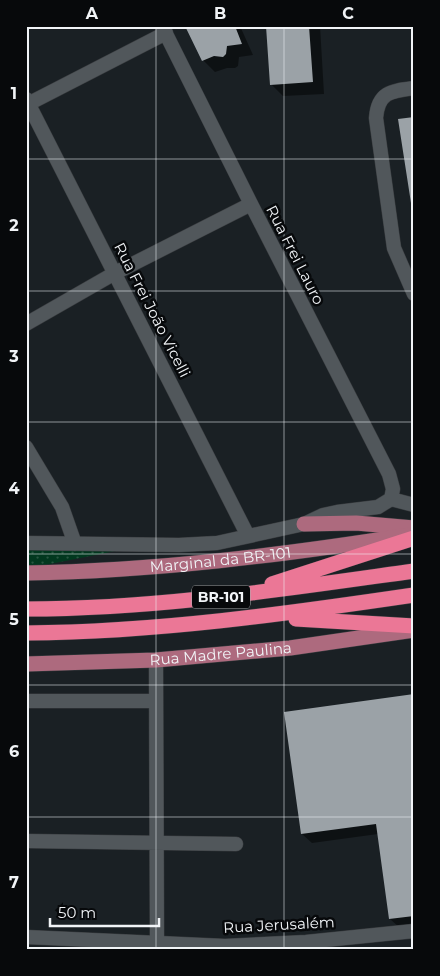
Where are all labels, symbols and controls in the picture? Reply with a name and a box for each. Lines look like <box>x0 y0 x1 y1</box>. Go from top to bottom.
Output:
text: A <box>85 4 99 23</box>
text: B <box>214 4 226 23</box>
text: C <box>342 4 354 23</box>
text: 1 <box>11 84 17 103</box>
street label: Rua Frei Lauro <box>262 202 329 308</box>
text: 2 <box>9 216 19 235</box>
street label: Rua Frei João Vicelli <box>110 239 195 380</box>
text: 3 <box>8 347 19 366</box>
text: 4 <box>8 479 20 498</box>
street label: Marginal da BR-101 <box>149 542 292 576</box>
road number: BR-101 <box>192 586 250 608</box>
text: 5 <box>9 610 19 629</box>
street label: Rua Madre Paulina <box>149 638 292 669</box>
text: 6 <box>9 742 19 761</box>
text: 7 <box>9 873 19 892</box>
scale bar <box>50 896 159 928</box>
text: 50 m <box>58 903 96 922</box>
street label: Rua Jerusalém <box>223 912 335 937</box>

